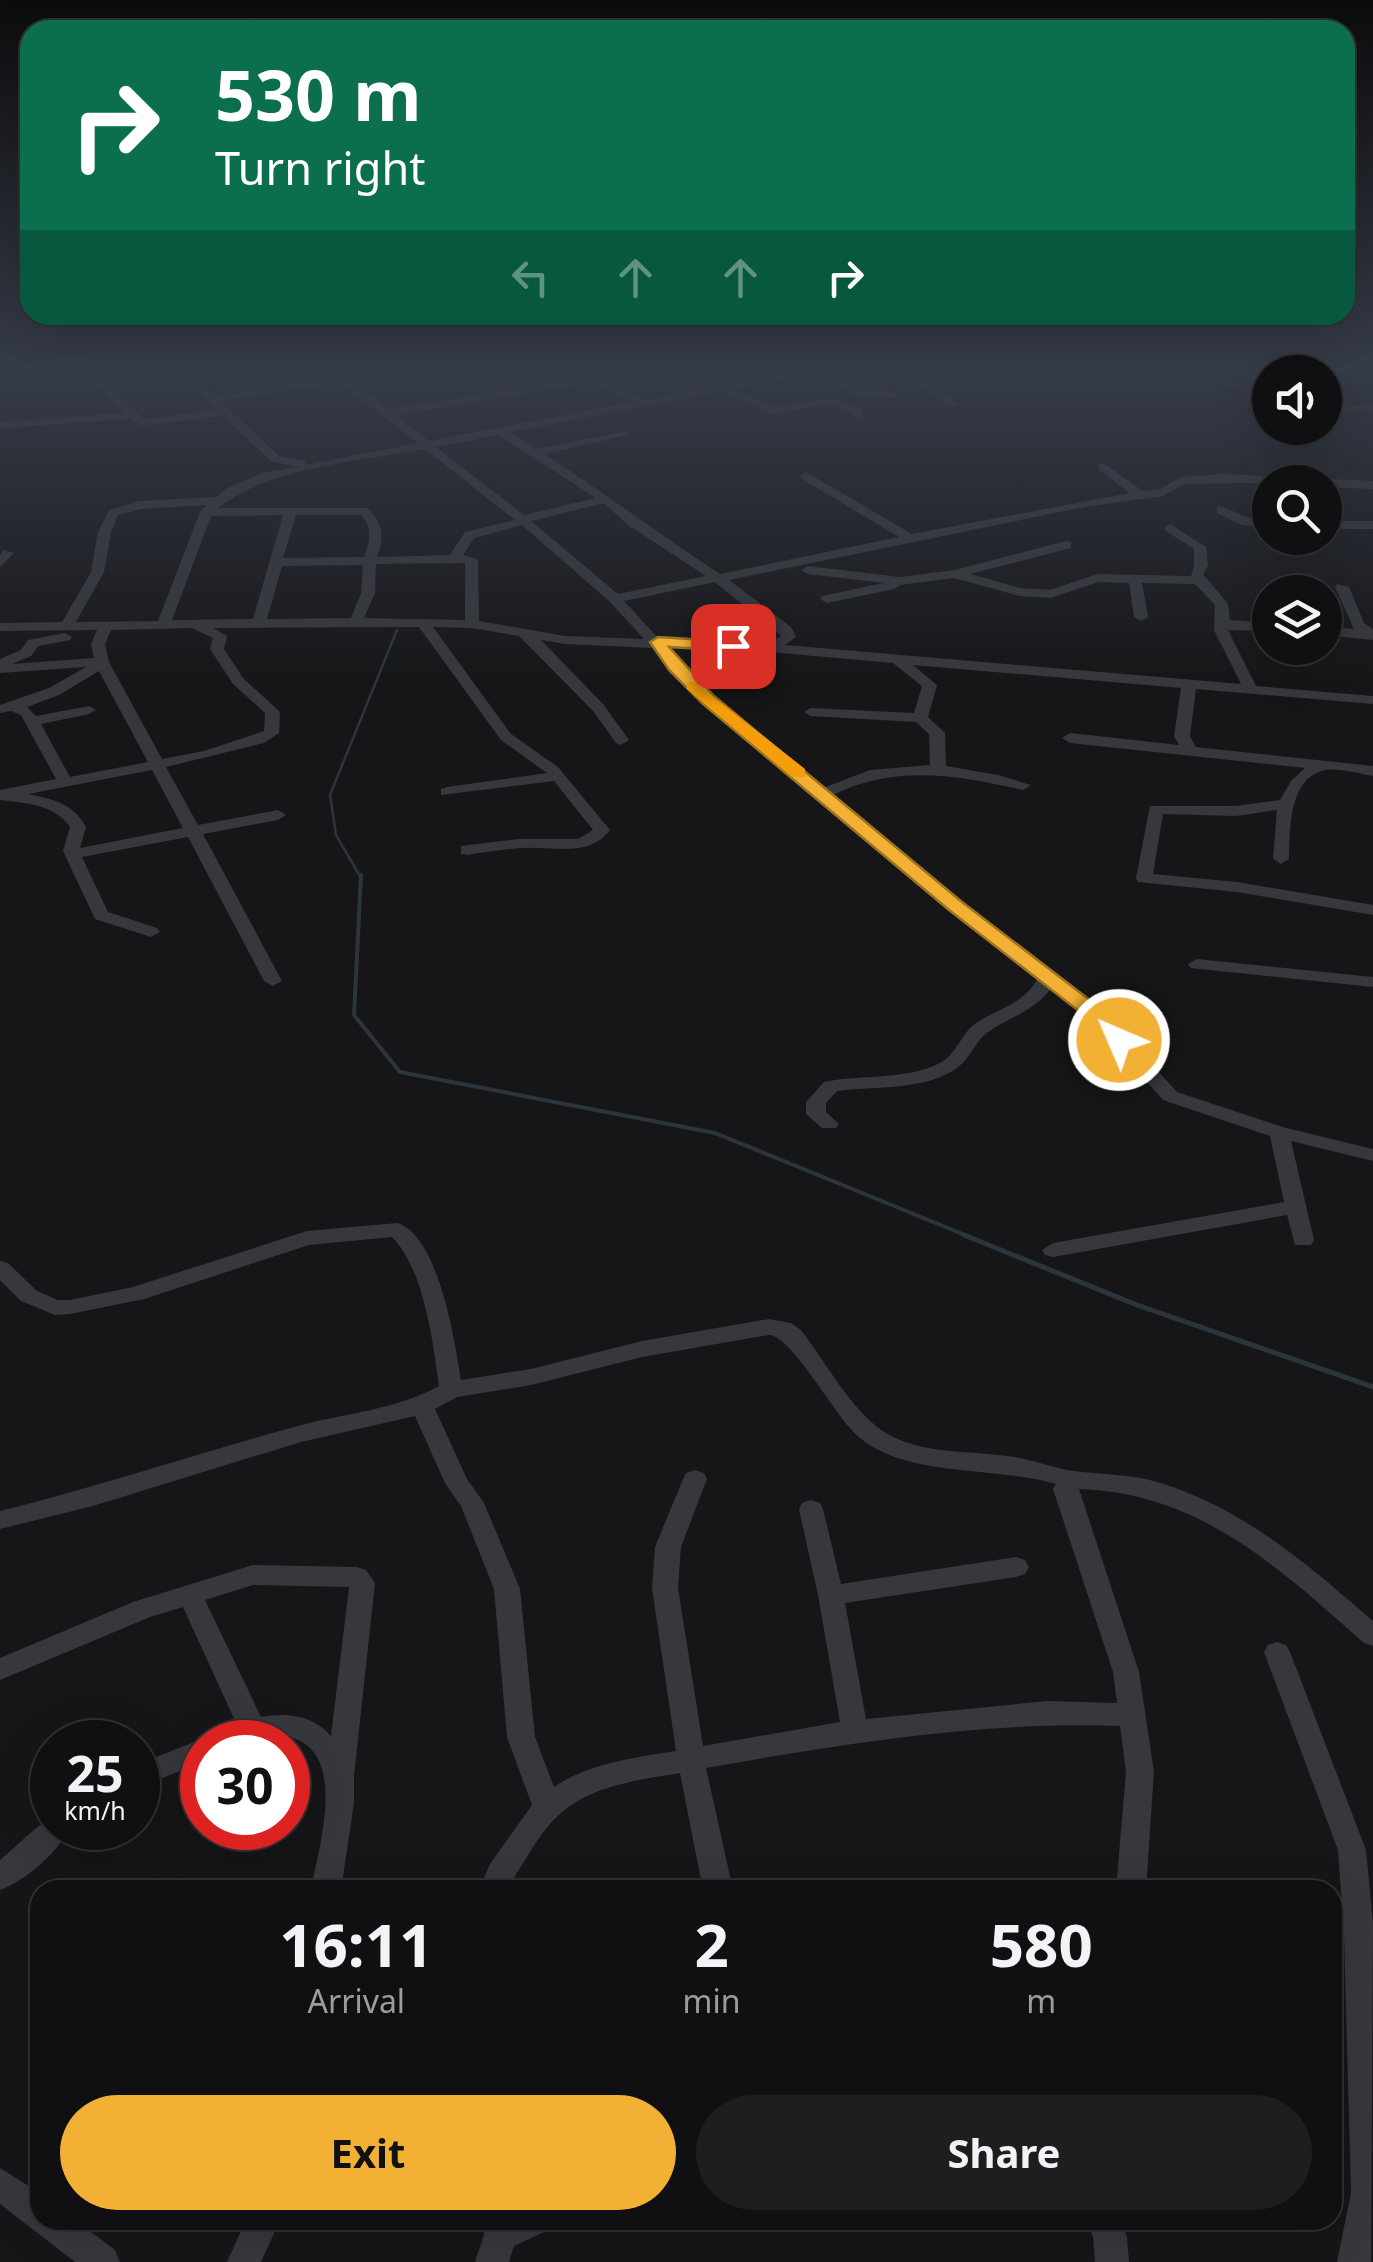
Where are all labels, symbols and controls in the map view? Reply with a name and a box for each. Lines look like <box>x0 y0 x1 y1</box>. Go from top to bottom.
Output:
text: 530 m <box>215 46 422 142</box>
icon: right <box>50 60 180 190</box>
text: Turn right <box>215 137 426 198</box>
icon: left <box>503 250 558 305</box>
icon: ahead <box>608 250 663 305</box>
icon: ahead <box>713 250 768 305</box>
icon: right <box>818 250 873 305</box>
map controls <box>1252 355 1342 665</box>
button: sound <box>1252 355 1342 445</box>
button: search <box>1252 465 1342 555</box>
button: layers <box>1252 575 1342 665</box>
pin <box>691 604 776 689</box>
icon: arrive <box>706 619 761 674</box>
position arrow <box>1067 988 1171 1092</box>
speed limit sign: 30 <box>180 1720 310 1850</box>
text: 25 <box>66 1739 124 1807</box>
text: km/h <box>64 1793 126 1827</box>
text: 16:11 <box>279 1903 433 1985</box>
text: 2 <box>694 1903 729 1985</box>
text: 580 <box>990 1903 1093 1985</box>
text: Arrival <box>308 1979 405 2022</box>
text: min <box>683 1979 741 2022</box>
text: m <box>1026 1979 1056 2022</box>
button: Exit <box>60 2095 676 2210</box>
button: Share <box>696 2095 1312 2210</box>

